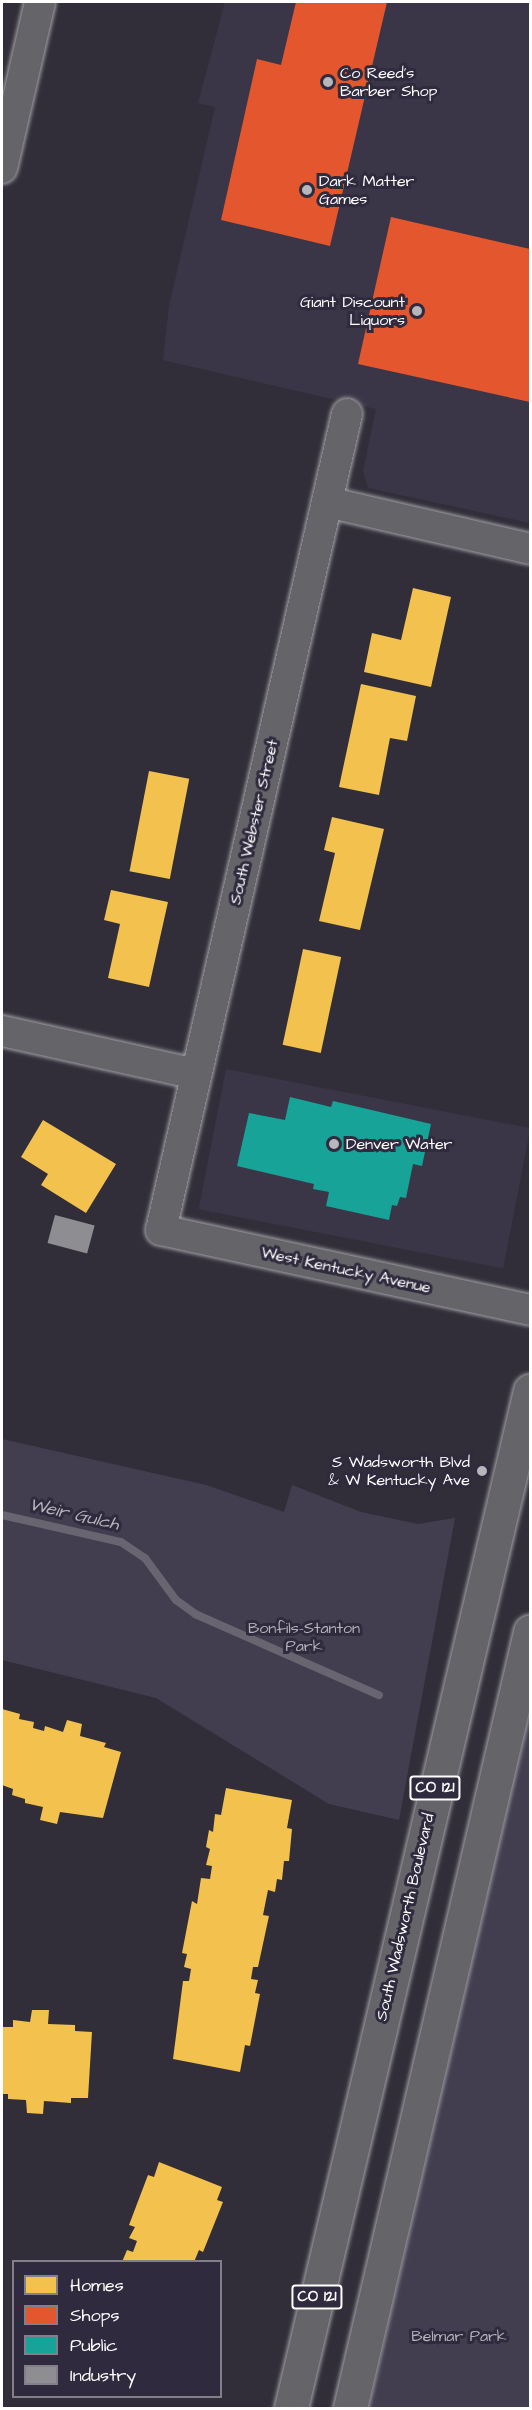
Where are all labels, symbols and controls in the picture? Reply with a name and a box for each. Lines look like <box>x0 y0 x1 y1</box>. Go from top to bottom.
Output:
place label: Co Reed's Barber Shop <box>340 63 437 101</box>
marker: Co Reed's Barber Shop <box>321 75 335 89</box>
place label: Dark Matter Games <box>319 171 414 209</box>
marker: Dark Matter Games <box>300 183 314 197</box>
place label: Giant Discount Liquors <box>300 292 405 330</box>
marker: Giant Discount Liquors <box>410 304 424 318</box>
street label: South Webster Street <box>226 738 282 906</box>
place label: Denver Water <box>346 1134 452 1154</box>
marker: Denver Water <box>327 1137 341 1151</box>
street label: West Kentucky Avenue <box>260 1243 432 1297</box>
place label: S Wadsworth Blvd & W Kentucky Ave <box>328 1452 470 1490</box>
marker: S Wadsworth Blvd & W Kentucky Ave <box>475 1464 489 1478</box>
water label: Weir Gulch <box>27 1494 121 1536</box>
park label: Bonfils-Stanton Park <box>248 1618 360 1656</box>
road number: CO 121 <box>408 1776 462 1800</box>
street label: South Wadsworth Boulevard <box>372 1811 438 2023</box>
legend <box>12 2260 222 2398</box>
text: Homes <box>70 2273 124 2298</box>
road number: CO 121 <box>290 2285 344 2309</box>
text: Shops <box>70 2303 120 2328</box>
park label: Belmar Park <box>411 2326 507 2346</box>
text: Public <box>70 2333 118 2358</box>
text: Industry <box>70 2363 136 2388</box>

